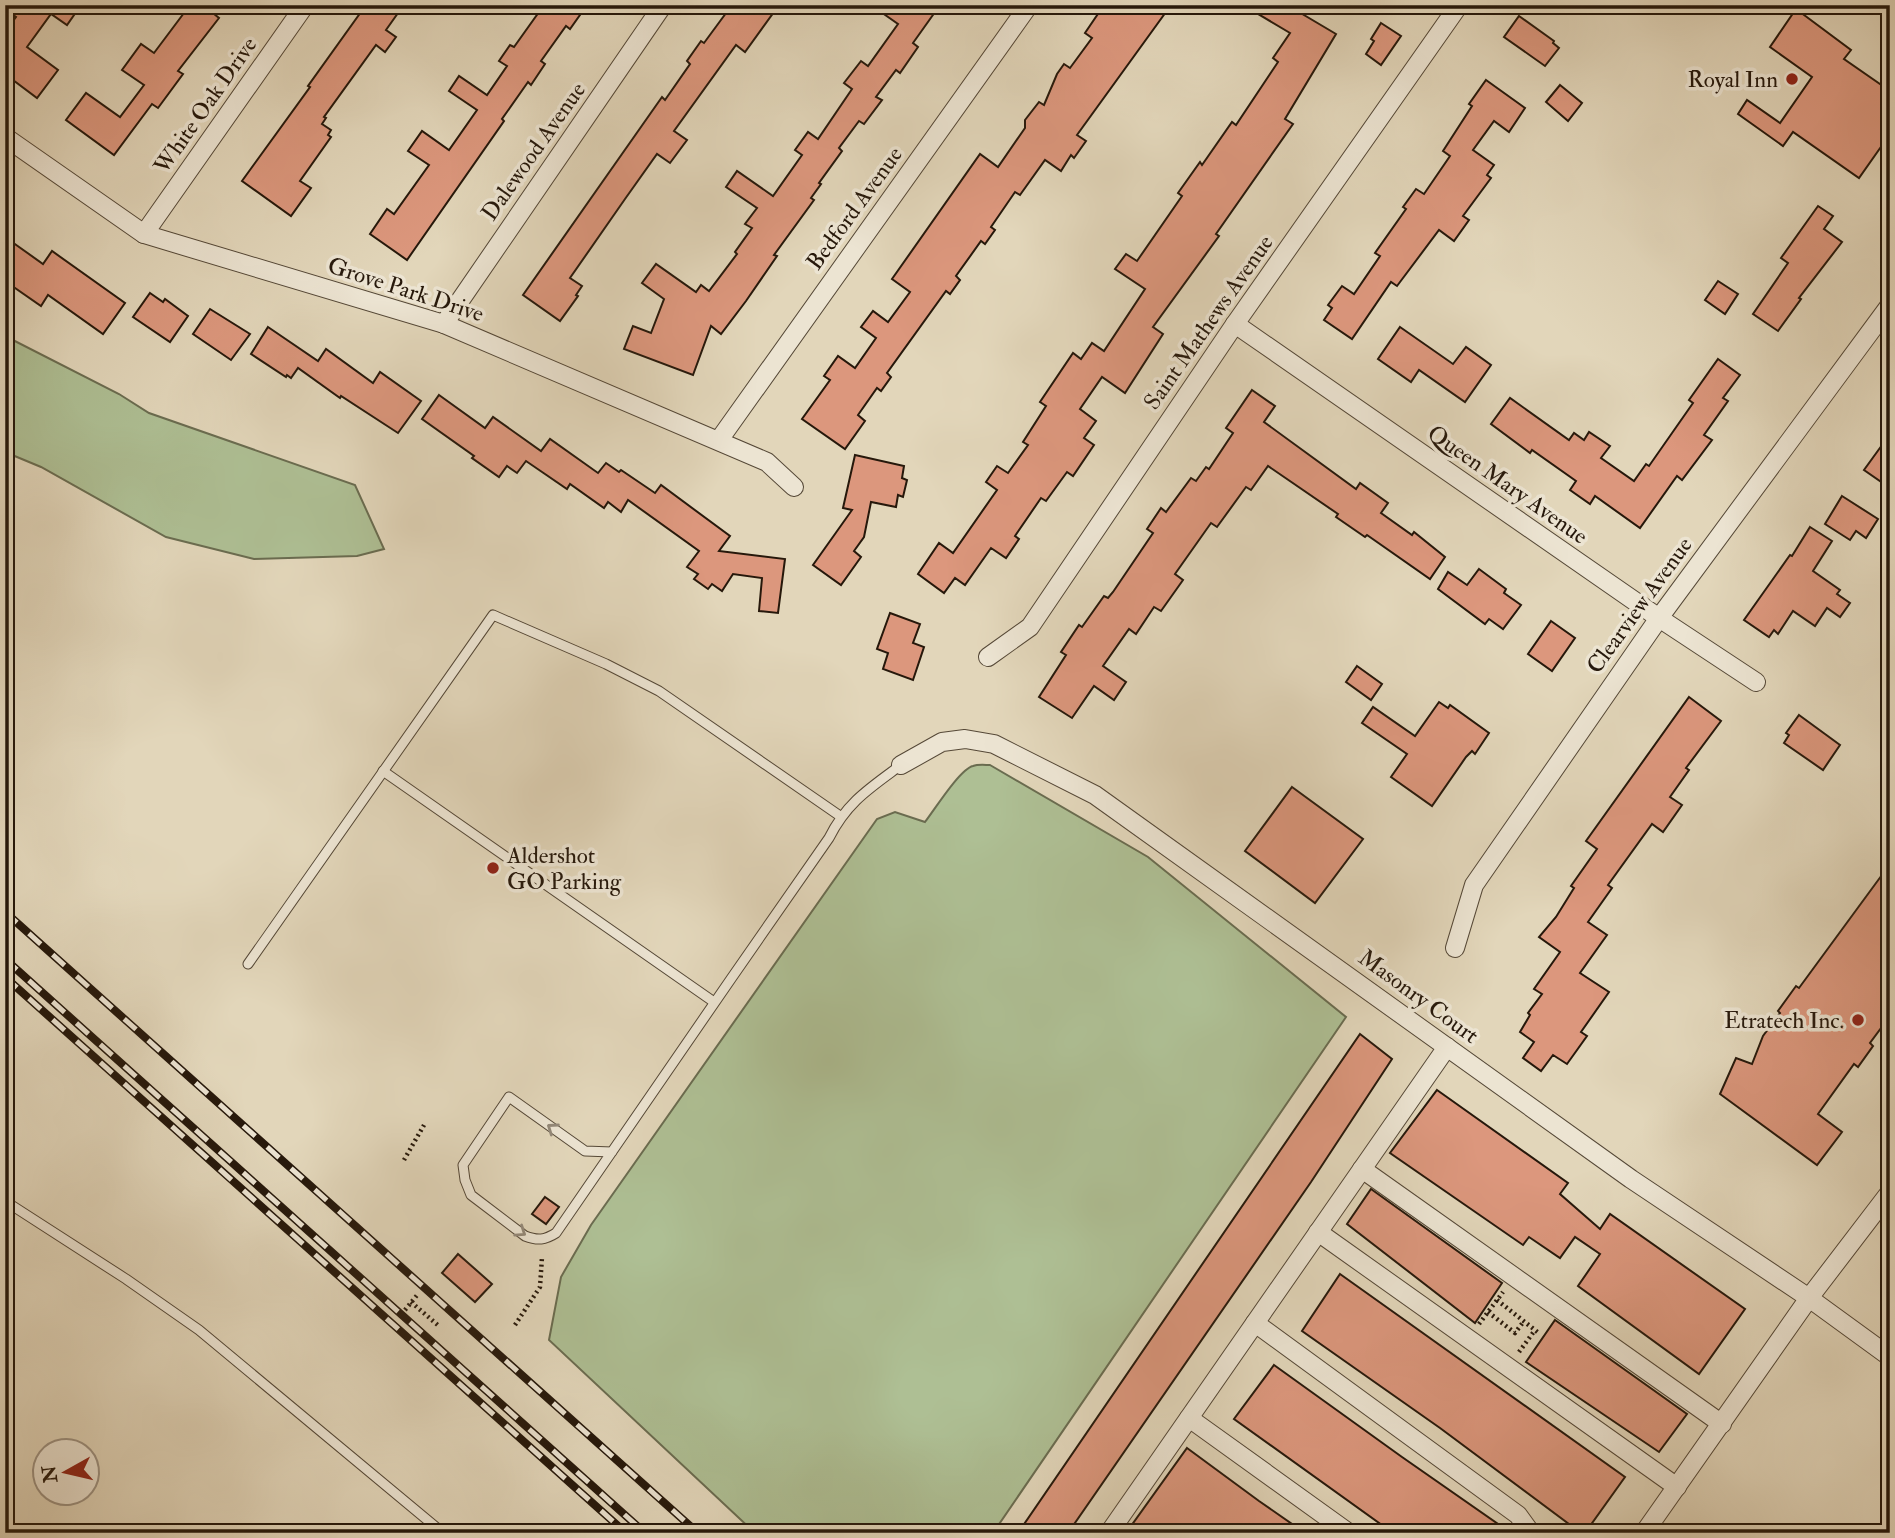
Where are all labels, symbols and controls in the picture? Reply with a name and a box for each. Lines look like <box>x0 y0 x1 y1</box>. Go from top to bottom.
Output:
street label: White Oak Drive <box>147 31 263 180</box>
place label: Royal Inn <box>1688 65 1778 94</box>
marker: Royal Inn <box>1784 71 1800 87</box>
street label: Dalewood Avenue <box>475 76 592 226</box>
street label: Bedford Avenue <box>800 141 909 276</box>
street label: Saint Mathews Avenue <box>1137 229 1280 415</box>
street label: Grove Park Drive <box>324 251 488 328</box>
street label: Queen Mary Avenue <box>1422 418 1594 551</box>
street label: Clearview Avenue <box>1580 531 1699 679</box>
place label: Aldershot GO Parking <box>506 841 622 896</box>
marker: Aldershot GO Parking <box>485 860 501 876</box>
street label: Masonry Court <box>1353 943 1485 1050</box>
place label: Etratech Inc. <box>1724 1006 1844 1035</box>
marker: Etratech Inc. <box>1850 1012 1866 1028</box>
one-way arrow <box>547 1124 560 1136</box>
one-way arrow <box>513 1223 526 1236</box>
north arrow <box>32 1436 102 1506</box>
text: N <box>37 1463 63 1485</box>

